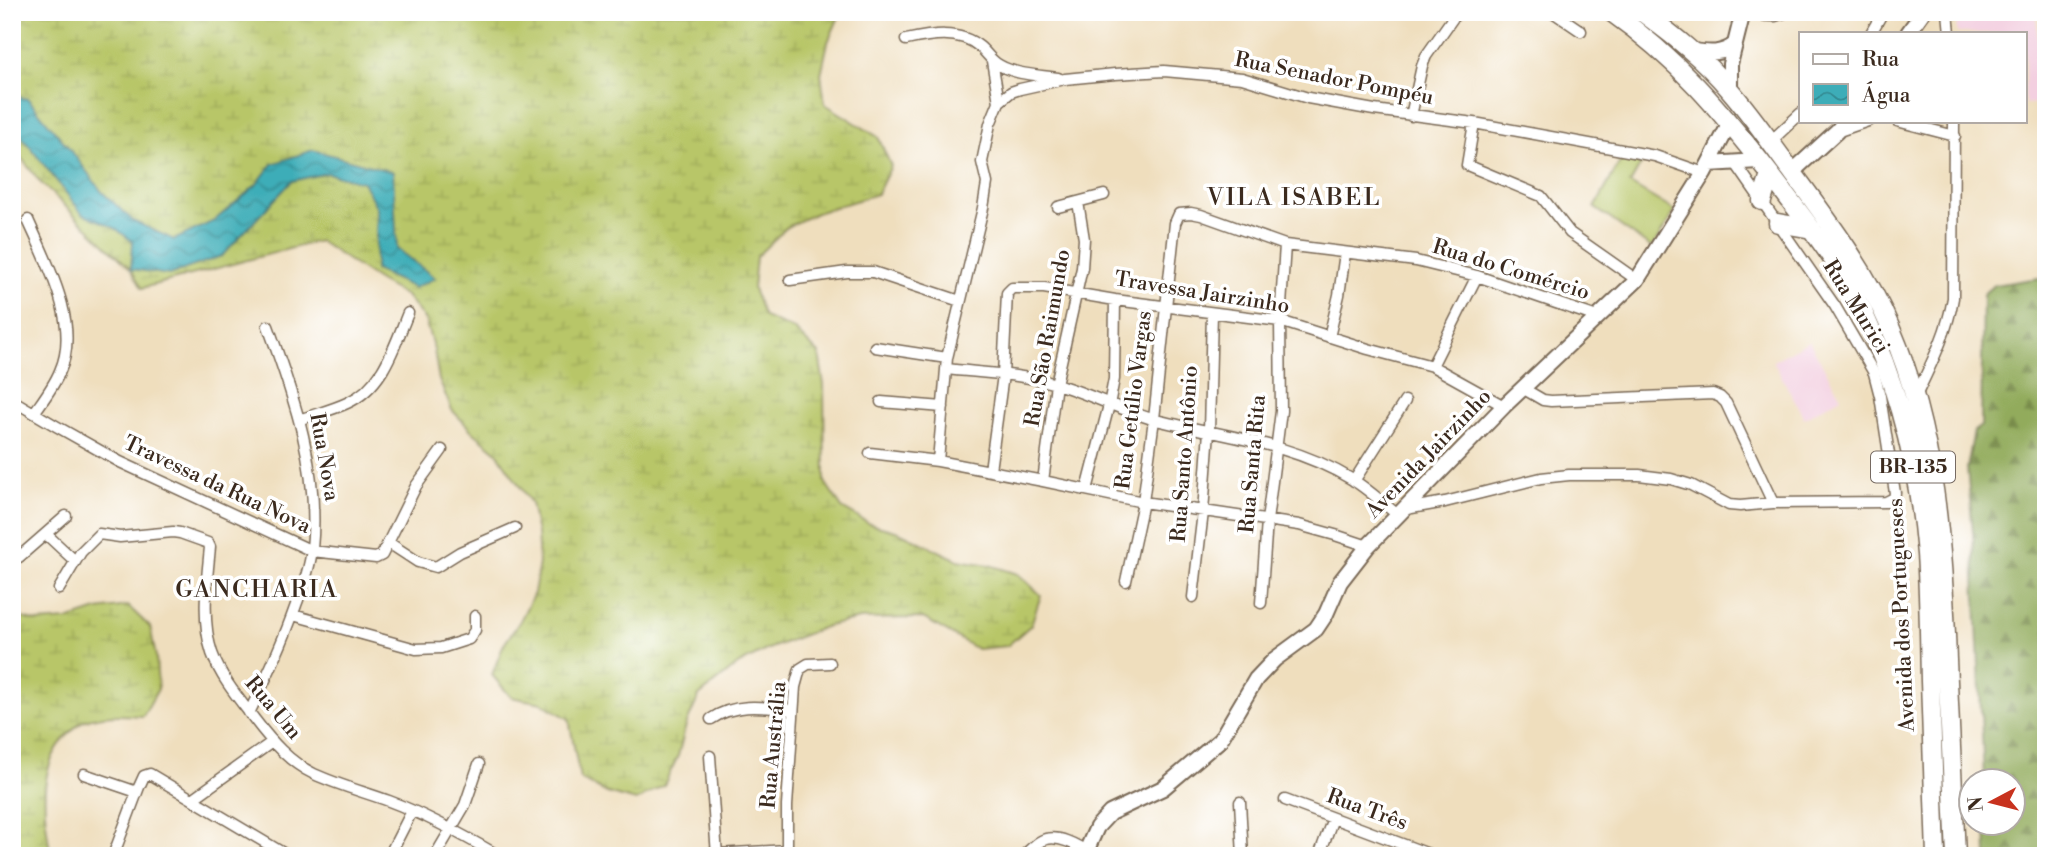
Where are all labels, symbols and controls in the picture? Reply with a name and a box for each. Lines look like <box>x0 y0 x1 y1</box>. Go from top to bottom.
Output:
legend <box>1799 32 2026 122</box>
street label: Rua Senador Pompéu <box>1232 47 1436 111</box>
text: Rua <box>1862 47 1899 73</box>
text: Água <box>1861 81 1911 109</box>
district label: VILA ISABEL <box>1206 183 1381 213</box>
street label: Rua do Comércio <box>1429 234 1593 306</box>
street label: Rua São Raimundo <box>1020 247 1076 429</box>
street label: Rua Murici <box>1817 255 1895 359</box>
street label: Travessa Jairzinho <box>1113 266 1291 320</box>
street label: Rua Getúlio Vargas <box>1110 309 1158 491</box>
street label: Rua Santo Antônio <box>1166 365 1204 543</box>
street label: Avenida Jairzinho <box>1360 384 1497 525</box>
street label: Rua Santa Rita <box>1234 393 1272 534</box>
street label: Rua Nova <box>303 411 345 504</box>
street label: Travessa da Rua Nova <box>119 430 315 540</box>
road number: BR-135 <box>1871 452 1955 482</box>
street label: Avenida dos Portugueses <box>1883 497 1921 734</box>
district label: GANCHARIA <box>175 575 339 605</box>
street label: Rua Um <box>239 671 307 745</box>
street label: Rua Austrália <box>755 680 793 810</box>
north arrow <box>1956 766 2026 836</box>
street label: Rua Três <box>1323 783 1411 837</box>
text: N <box>1963 795 1989 813</box>

